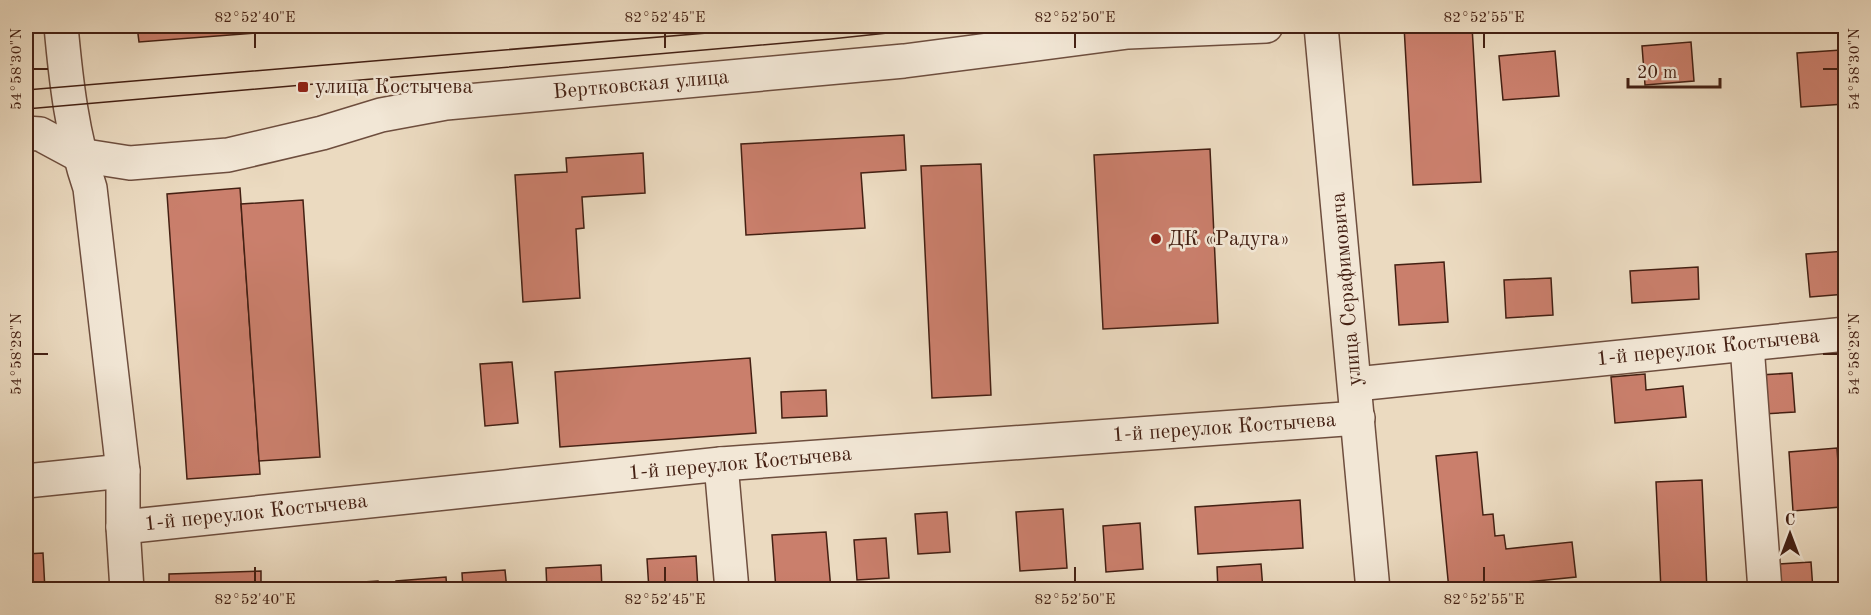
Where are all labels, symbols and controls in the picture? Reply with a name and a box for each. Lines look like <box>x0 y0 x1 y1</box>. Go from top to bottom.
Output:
text: 82°52'40"E <box>215 11 295 26</box>
text: 82°52'45"E <box>625 11 705 26</box>
text: 82°52'50"E <box>1035 11 1115 26</box>
text: 82°52'55"E <box>1444 11 1524 26</box>
text: 54°58'30"N <box>10 28 25 110</box>
text: 54°58'30"N <box>1848 28 1863 110</box>
scale bar <box>1628 51 1720 89</box>
text: 20 m <box>1637 64 1677 82</box>
street label: Вертковская улица <box>552 67 730 103</box>
place label: улица Костычева <box>315 77 473 98</box>
marker: улица Костычева <box>296 80 310 94</box>
street label: улица Серафимовича <box>1328 191 1366 387</box>
place label: ДК «Радуга» <box>1168 229 1290 250</box>
marker: ДК «Радуга» <box>1149 232 1163 246</box>
text: 54°58'28"N <box>10 313 25 395</box>
text: 54°58'28"N <box>1848 313 1863 395</box>
street label: 1-й переулок Костычева <box>1595 326 1821 370</box>
street label: 1-й переулок Костычева <box>1111 410 1337 446</box>
street label: 1-й переулок Костычева <box>627 444 853 484</box>
street label: 1-й переулок Костычева <box>143 491 369 535</box>
north arrow <box>1760 504 1820 564</box>
text: С <box>1785 513 1795 529</box>
text: 82°52'40"E <box>215 593 295 608</box>
text: 82°52'45"E <box>625 593 705 608</box>
text: 82°52'50"E <box>1035 593 1115 608</box>
text: 82°52'55"E <box>1444 593 1524 608</box>

